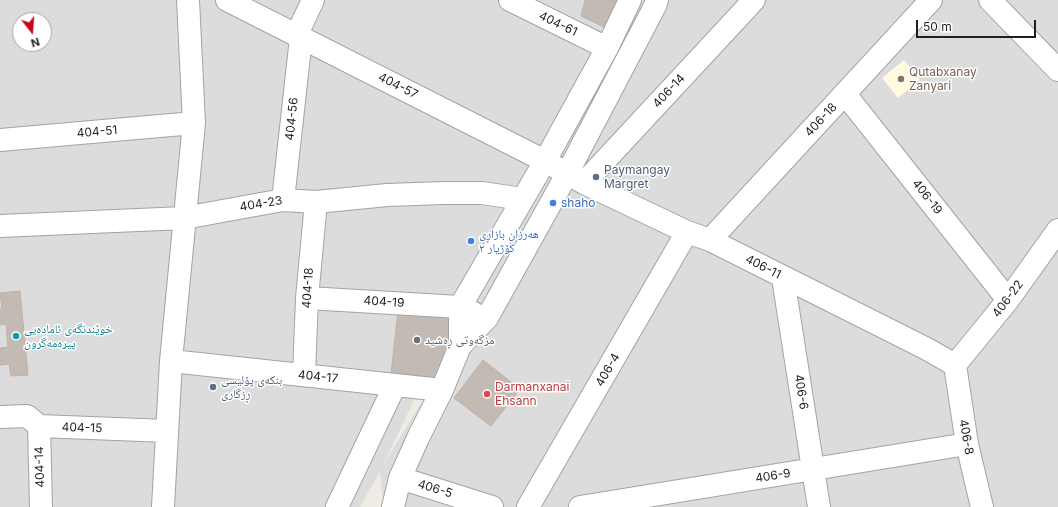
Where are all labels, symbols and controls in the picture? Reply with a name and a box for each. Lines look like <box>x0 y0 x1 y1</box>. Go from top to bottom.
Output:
street label: 404-61 <box>536 9 580 39</box>
north arrow <box>12 12 52 52</box>
scale bar <box>918 12 1038 38</box>
text: 50 m <box>923 19 952 34</box>
text: N <box>29 35 41 50</box>
place label: Qutabxanay Zanyari <box>909 65 977 93</box>
street label: 404-57 <box>376 70 420 102</box>
street label: 406-14 <box>650 71 688 111</box>
marker: Qutabxanay Zanyari <box>896 74 906 84</box>
street label: 404-56 <box>283 97 301 141</box>
street label: 406-18 <box>802 100 840 140</box>
street label: 404-51 <box>76 123 118 141</box>
place label: Paymangay Margret <box>604 163 670 191</box>
marker: Paymangay Margret <box>591 172 601 182</box>
street label: 406-19 <box>909 177 945 217</box>
street label: 404-23 <box>239 194 283 214</box>
place label: shaho <box>561 196 595 210</box>
marker: shaho <box>548 198 558 208</box>
place label: هەرزان بازاڕی کۆژیار ٢ <box>479 227 539 255</box>
marker: هەرزان بازاڕی کۆژیار ٢ <box>466 236 476 246</box>
street label: 406-11 <box>743 252 783 282</box>
street label: 404-18 <box>299 267 317 309</box>
street label: 406-22 <box>989 278 1027 320</box>
street label: 404-19 <box>363 293 405 311</box>
place label: خوێندنگەی ئامادەیی پیرەمەگرون <box>24 322 113 350</box>
marker: خوێندنگەی ئامادەیی پیرەمەگرون <box>11 331 21 341</box>
place label: مزگەوتی ڕەشید <box>425 333 495 347</box>
marker: مزگەوتی ڕەشید <box>412 335 422 345</box>
street label: 406-4 <box>593 351 623 389</box>
street label: 404-17 <box>297 368 339 386</box>
place label: بنکەی پۆلیسی ڕزگاری <box>221 373 282 401</box>
street label: 406-6 <box>791 373 811 411</box>
place label: Darmanxanai Ehsann <box>495 380 569 408</box>
marker: بنکەی پۆلیسی ڕزگاری <box>208 382 218 392</box>
marker: Darmanxanai Ehsann <box>482 389 492 399</box>
street label: 406-8 <box>956 418 976 456</box>
street label: 404-15 <box>61 420 103 436</box>
street label: 404-14 <box>32 446 48 488</box>
street label: 406-9 <box>754 466 792 486</box>
street label: 406-5 <box>416 477 454 501</box>

